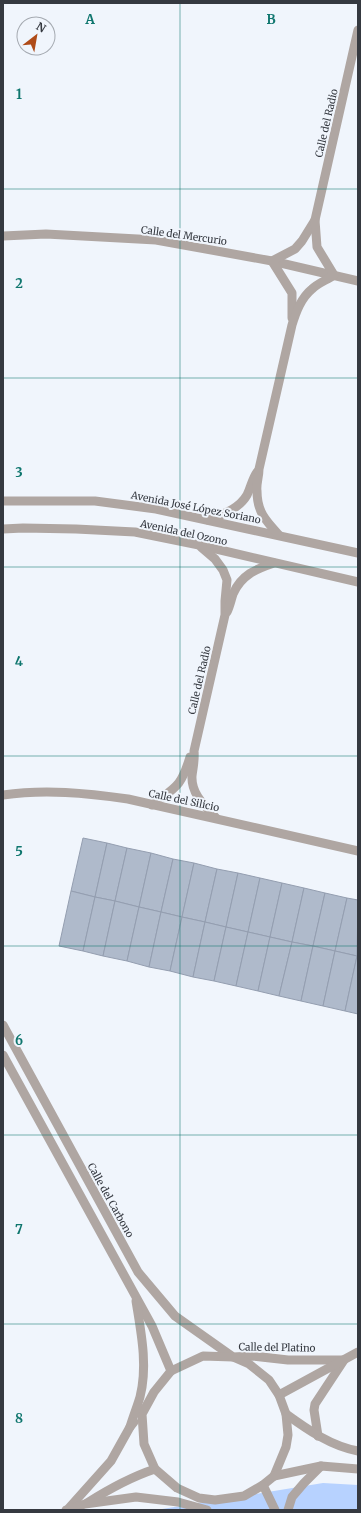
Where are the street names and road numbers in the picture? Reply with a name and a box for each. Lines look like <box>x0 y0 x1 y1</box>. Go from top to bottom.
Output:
street label: Calle del Radio <box>312 87 341 159</box>
street label: Calle del Mercurio <box>140 223 228 248</box>
street label: Avenida José López Soriano <box>129 488 262 526</box>
street label: Avenida del Ozono <box>138 517 229 548</box>
street label: Calle del Radio <box>185 644 214 716</box>
street label: Calle del Silicio <box>147 787 221 814</box>
street label: Calle del Carbono <box>85 1161 137 1240</box>
street label: Calle del Platino <box>238 1340 316 1355</box>

